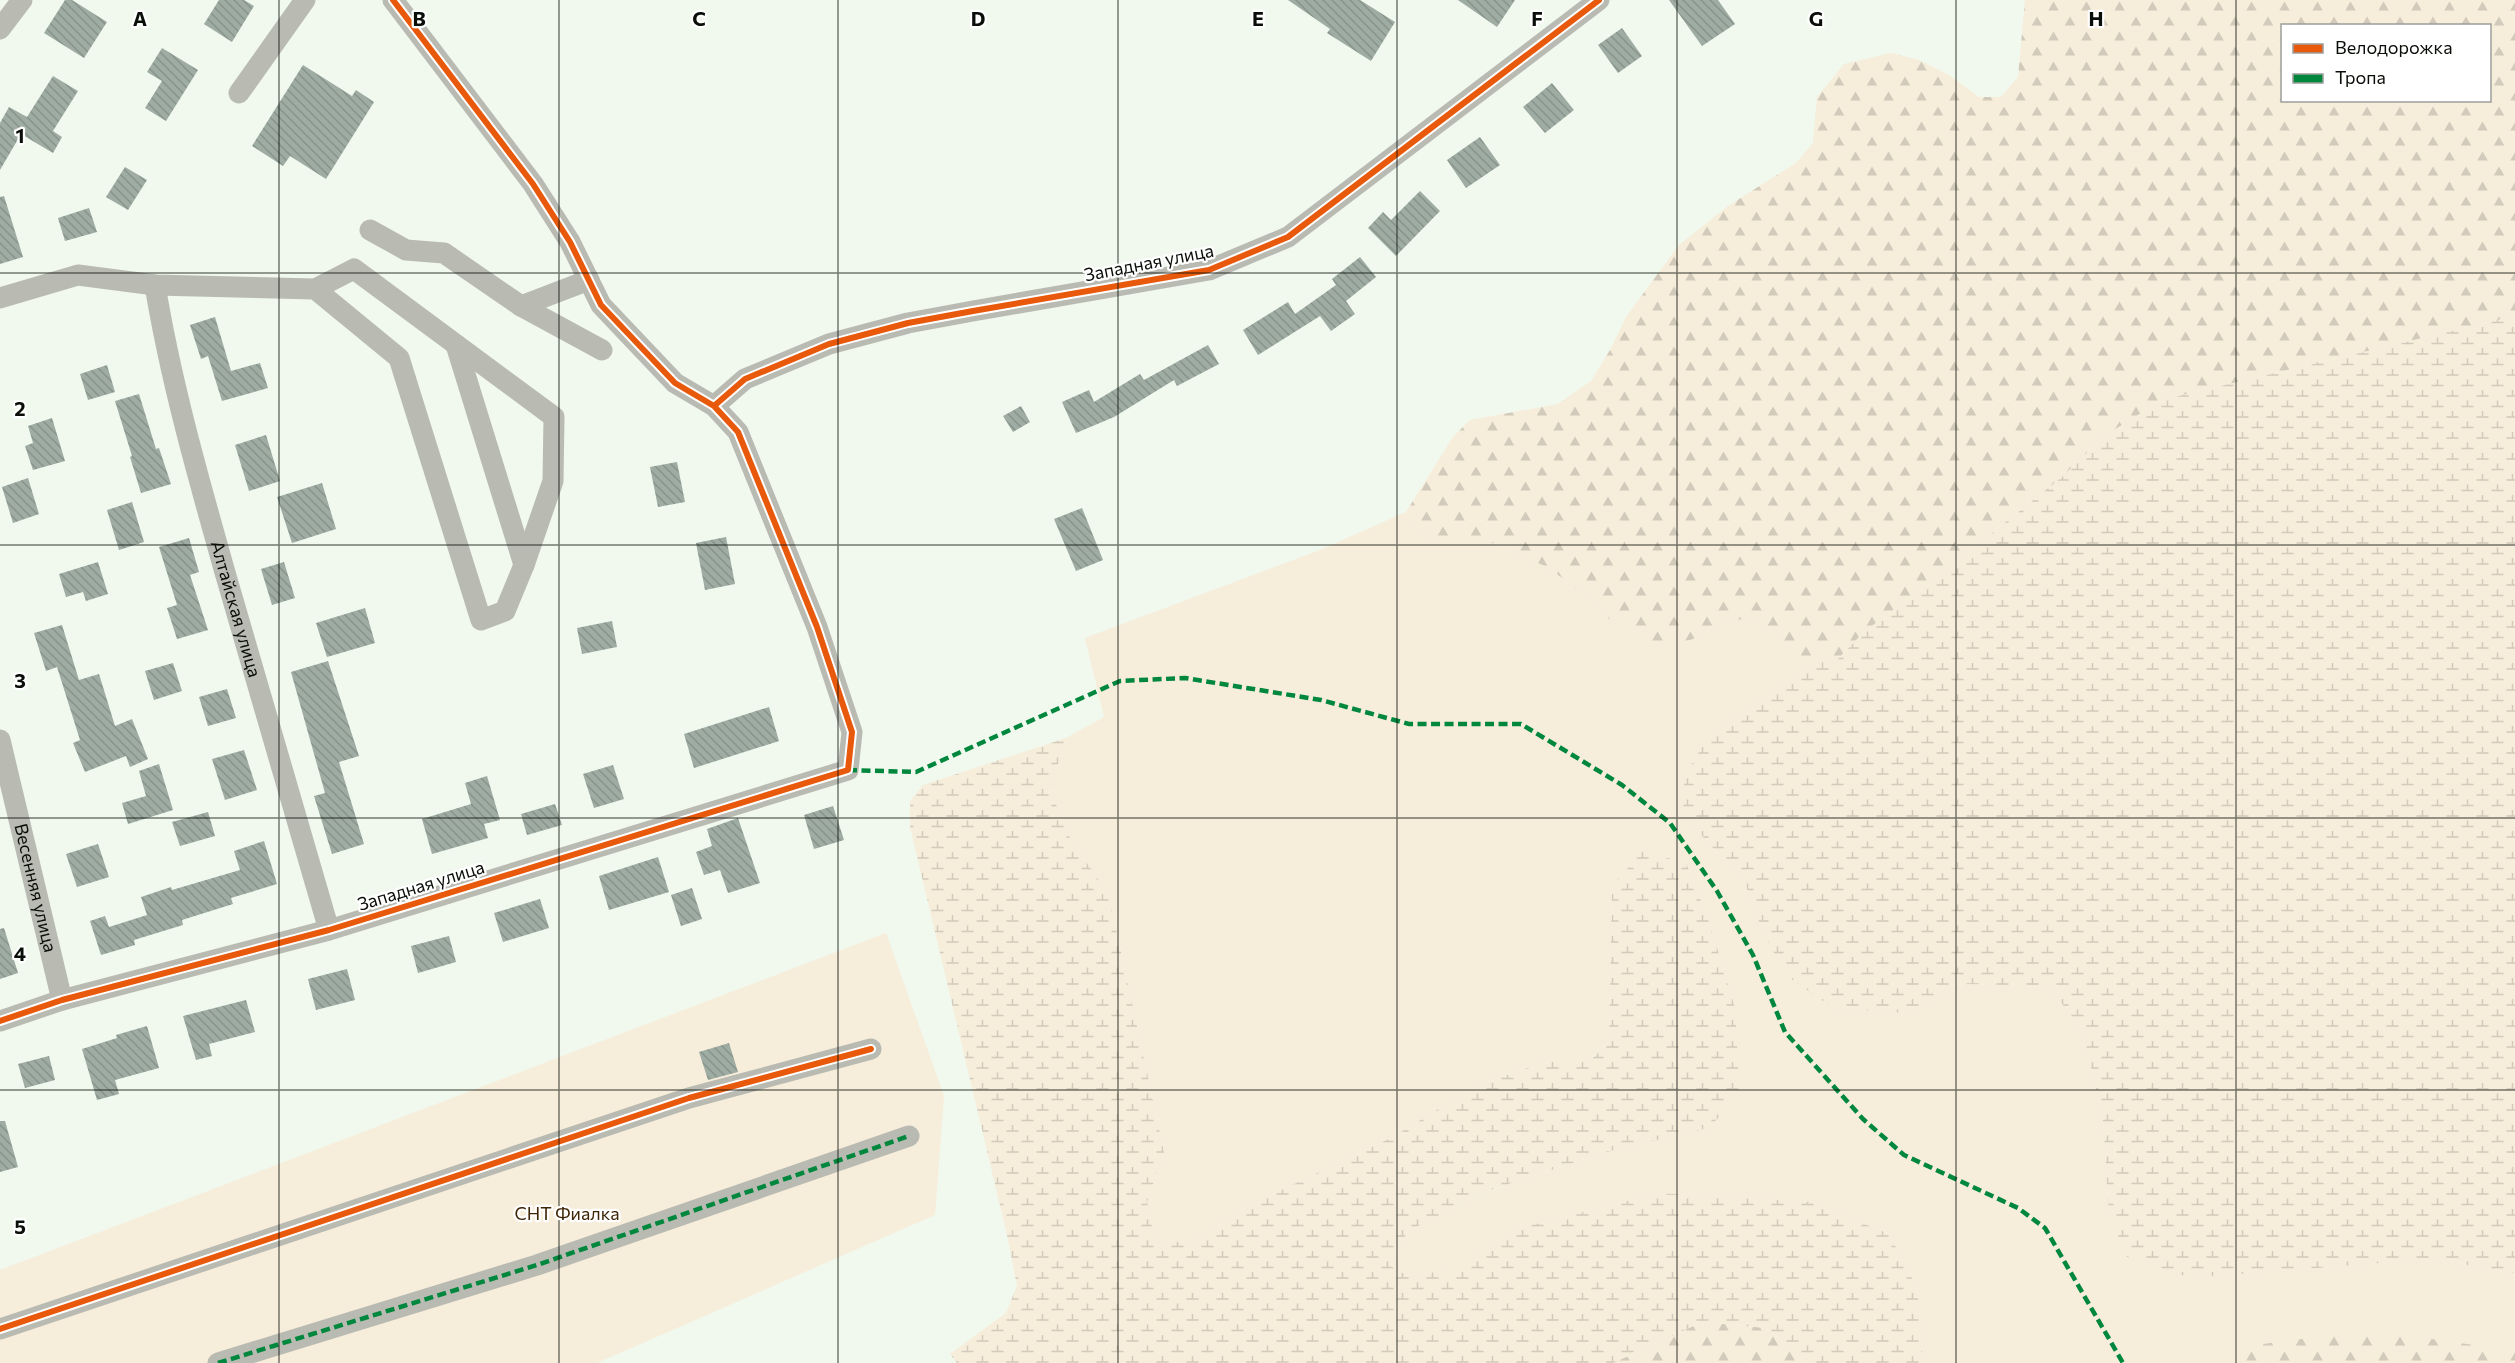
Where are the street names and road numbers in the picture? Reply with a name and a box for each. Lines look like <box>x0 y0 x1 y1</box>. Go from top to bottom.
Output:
street label: Западная улица <box>1082 239 1215 285</box>
street label: Алтайская улица <box>207 538 266 680</box>
street label: Весенняя улица <box>10 821 62 954</box>
street label: Западная улица <box>355 855 487 915</box>

